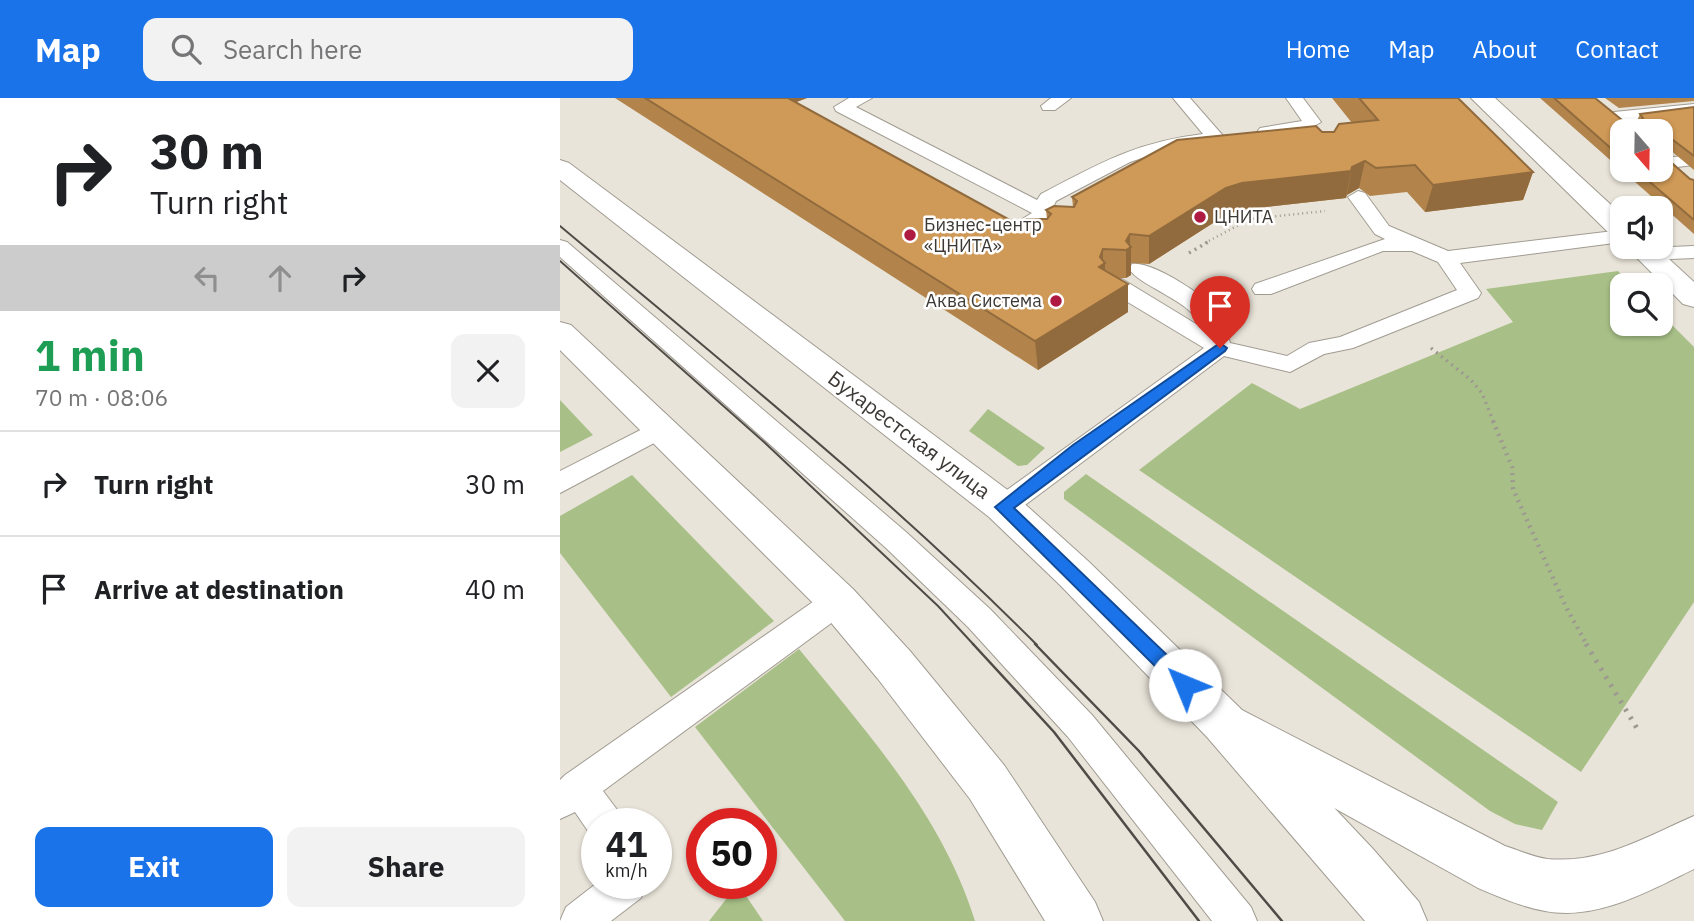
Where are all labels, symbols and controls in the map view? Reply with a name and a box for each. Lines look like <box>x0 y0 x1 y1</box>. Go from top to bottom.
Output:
search box <box>143 18 633 81</box>
text: Map <box>35 28 101 71</box>
icon: search <box>167 30 205 68</box>
text: Search here <box>223 32 362 66</box>
text: Home <box>1286 33 1350 65</box>
text: Map <box>1388 33 1434 65</box>
text: About <box>1472 33 1537 65</box>
text: Contact <box>1575 33 1659 65</box>
text: 30 m <box>150 119 264 182</box>
north arrow <box>1610 119 1673 182</box>
map controls <box>1610 119 1673 336</box>
icon: right <box>35 126 126 217</box>
text: Turn right <box>150 181 288 223</box>
button: sound <box>1610 196 1673 259</box>
place label: ЦНИТА <box>1214 205 1274 228</box>
marker: ЦНИТА <box>1192 209 1208 225</box>
place label: Бизнес-центр «ЦНИТА» <box>924 213 1042 257</box>
marker: Бизнес-центр «ЦНИТА» <box>902 227 918 243</box>
icon: left <box>188 259 226 297</box>
icon: ahead <box>261 259 299 297</box>
icon: right <box>334 259 372 297</box>
button: search <box>1610 273 1673 336</box>
pin <box>1190 276 1250 348</box>
icon: arrive <box>1201 287 1239 325</box>
place label: Аква Система <box>926 289 1042 312</box>
marker: Аква Система <box>1048 293 1064 309</box>
text: 1 min <box>35 328 145 383</box>
button: close <box>451 334 525 408</box>
street label: Бухарестская улица <box>823 364 997 505</box>
text: 70 m · 08:06 <box>35 382 168 412</box>
icon: right <box>35 465 73 503</box>
text: Turn right <box>94 467 213 501</box>
text: 30 m <box>465 467 525 501</box>
icon: arrive <box>35 570 73 608</box>
text: Arrive at destination <box>94 572 344 606</box>
text: 40 m <box>465 572 525 606</box>
position arrow <box>1148 648 1222 722</box>
speed limit sign: 50 <box>686 808 777 899</box>
text: 41 <box>605 821 648 867</box>
button: Exit <box>35 827 273 907</box>
button: Share <box>287 827 525 907</box>
text: km/h <box>605 859 648 882</box>

